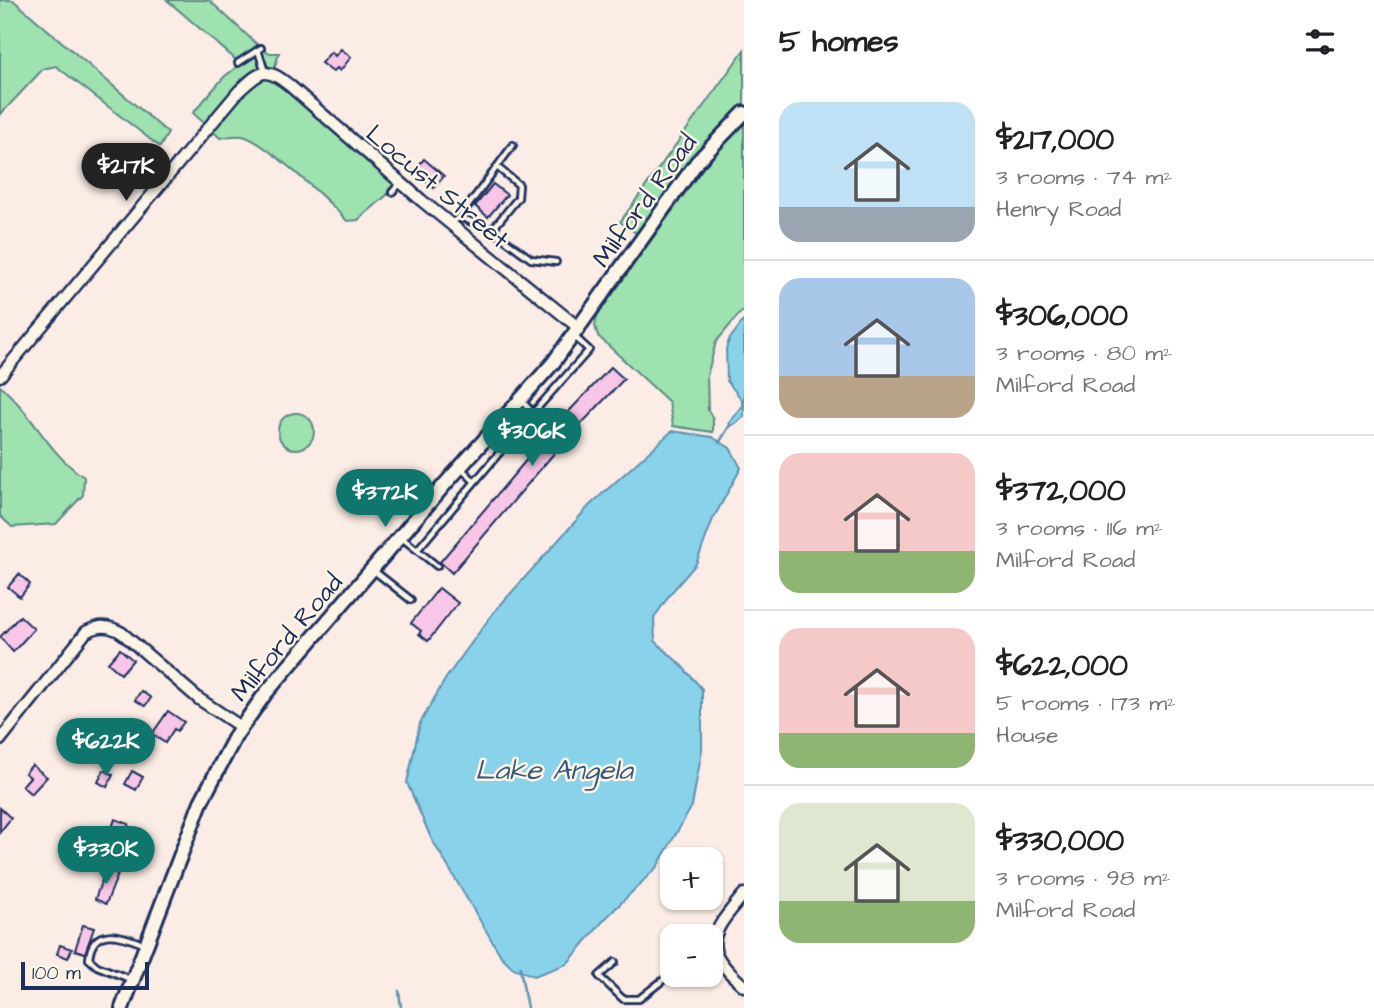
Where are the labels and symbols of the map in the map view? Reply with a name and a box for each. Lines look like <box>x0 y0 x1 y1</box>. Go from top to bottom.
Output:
street label: Locust Street <box>358 116 517 258</box>
street label: Milford Road <box>584 126 706 275</box>
pin: $217K <box>77 144 175 203</box>
pin: $306K <box>483 408 581 468</box>
pin: $372K <box>336 470 434 529</box>
street label: Milford Road <box>222 566 351 710</box>
pin: $622K <box>57 718 155 778</box>
water label: Lake Angela <box>475 751 634 791</box>
pin: $330K <box>57 826 155 886</box>
scale bar <box>21 959 149 991</box>

